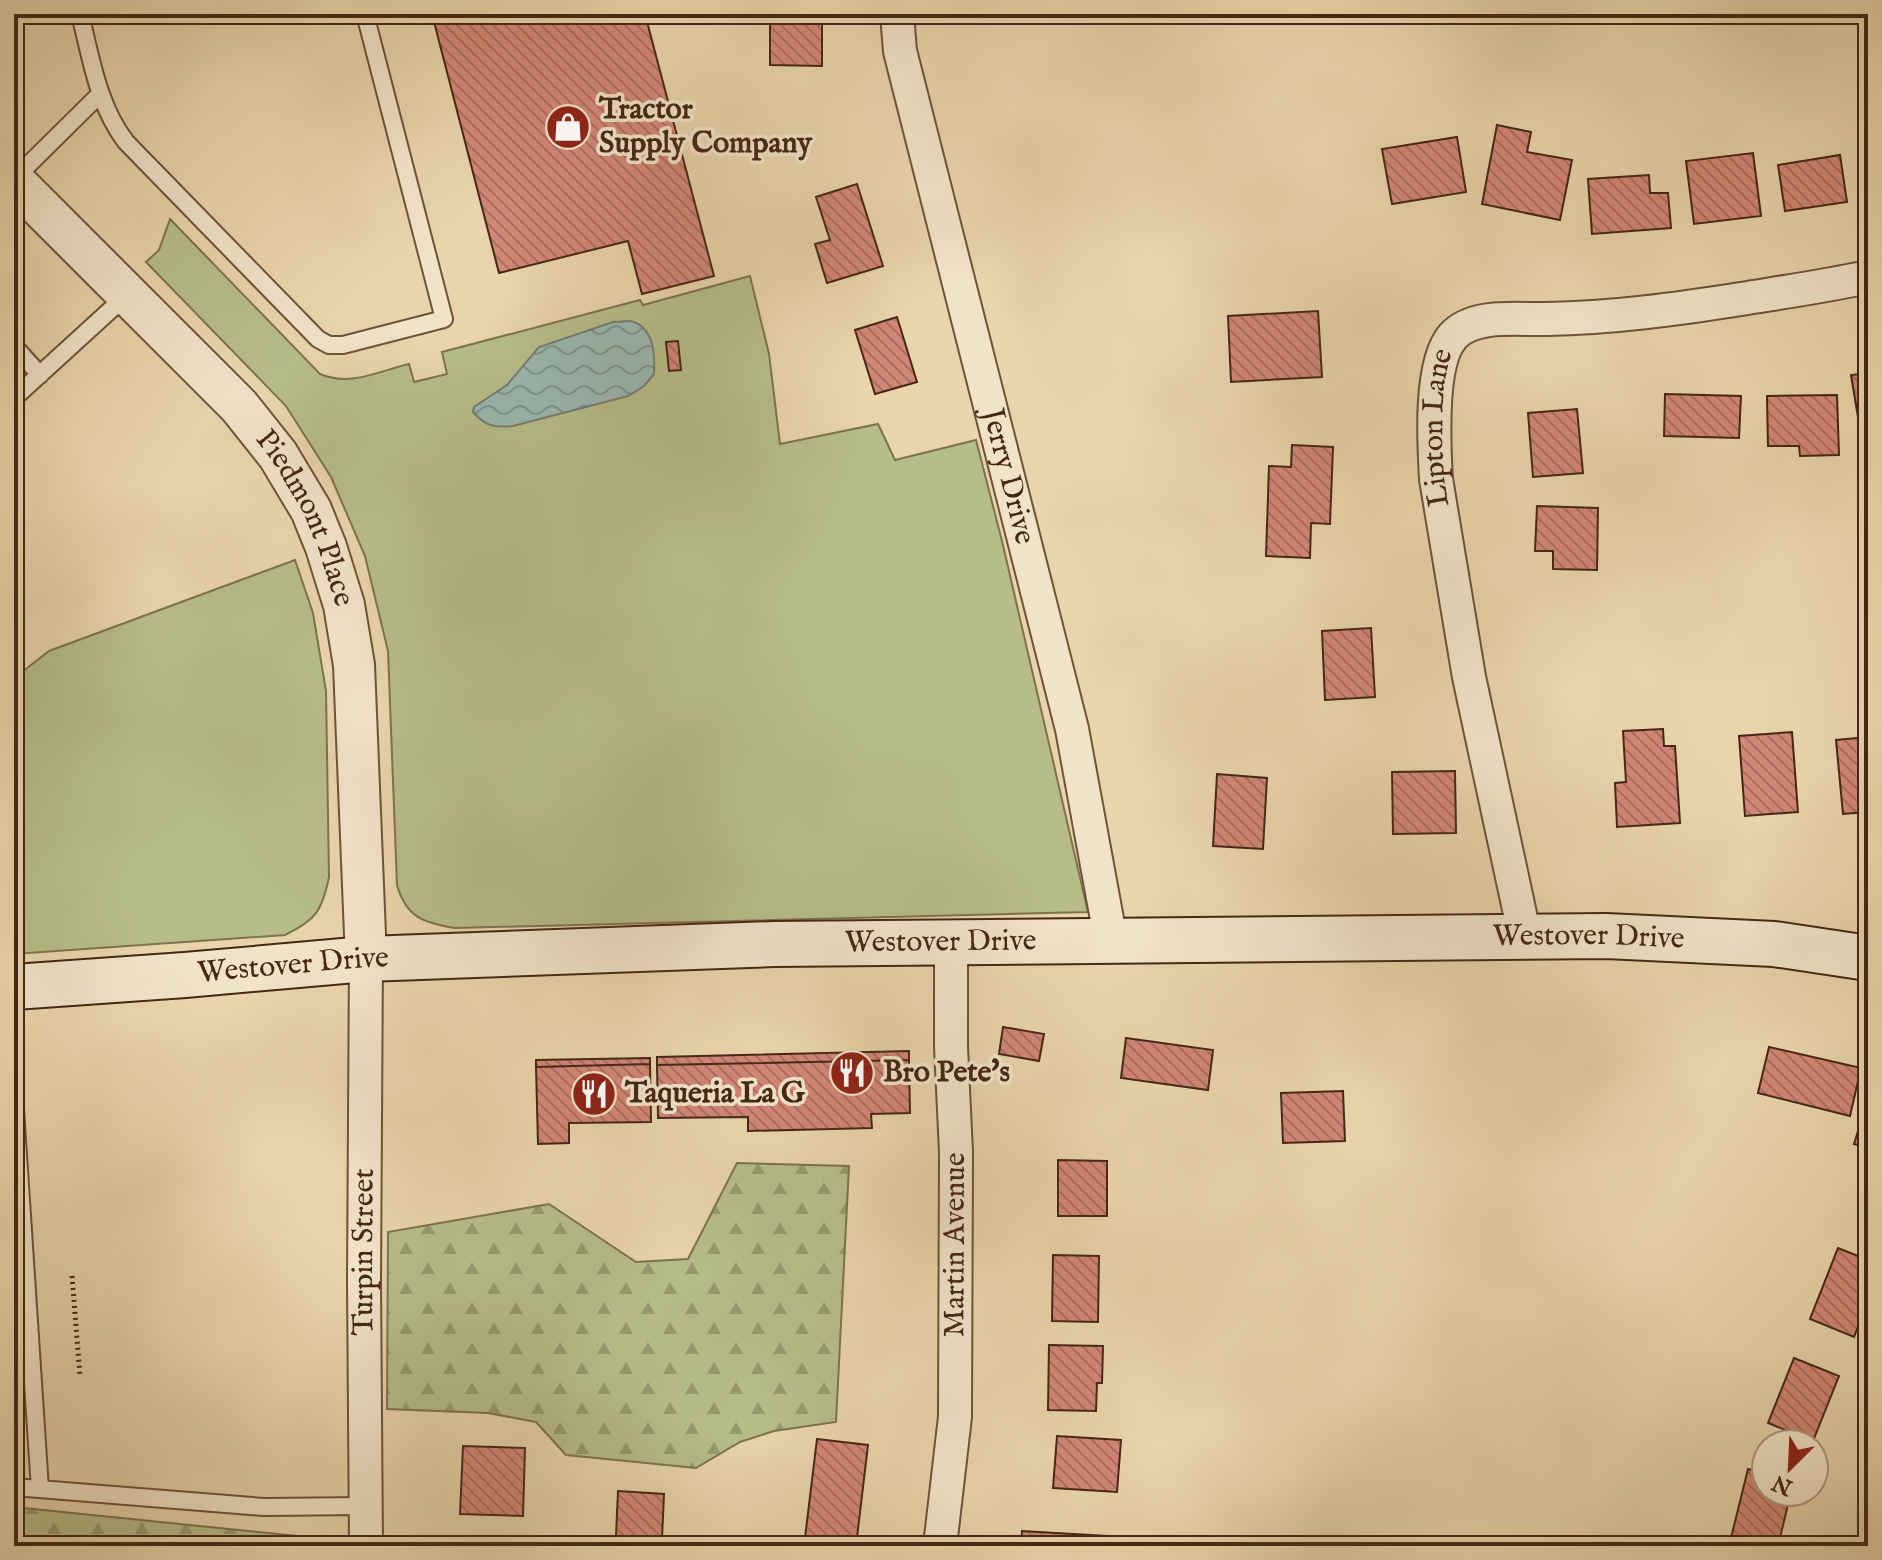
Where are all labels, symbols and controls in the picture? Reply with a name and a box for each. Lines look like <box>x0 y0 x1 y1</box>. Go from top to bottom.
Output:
place label: Tractor Supply Company <box>598 91 813 163</box>
shop icon: Tractor Supply Company <box>544 103 592 151</box>
street label: Lipton Lane <box>1415 344 1463 510</box>
street label: Jerry Drive <box>972 402 1043 548</box>
street label: Piedmont Place <box>246 422 362 611</box>
street label: Westover Drive <box>1492 917 1685 959</box>
street label: Westover Drive <box>844 922 1037 962</box>
street label: Westover Drive <box>196 939 390 993</box>
restaurant icon: Bro Pete's <box>828 1049 876 1097</box>
place label: Bro Pete's <box>883 1054 1010 1092</box>
restaurant icon: Taqueria La G <box>570 1070 618 1118</box>
place label: Taqueria La G <box>624 1075 806 1113</box>
street label: Martin Avenue <box>936 1152 975 1337</box>
street label: Turpin Street <box>345 1168 384 1336</box>
north arrow <box>1750 1428 1830 1508</box>
text: N <box>1768 1468 1798 1502</box>

